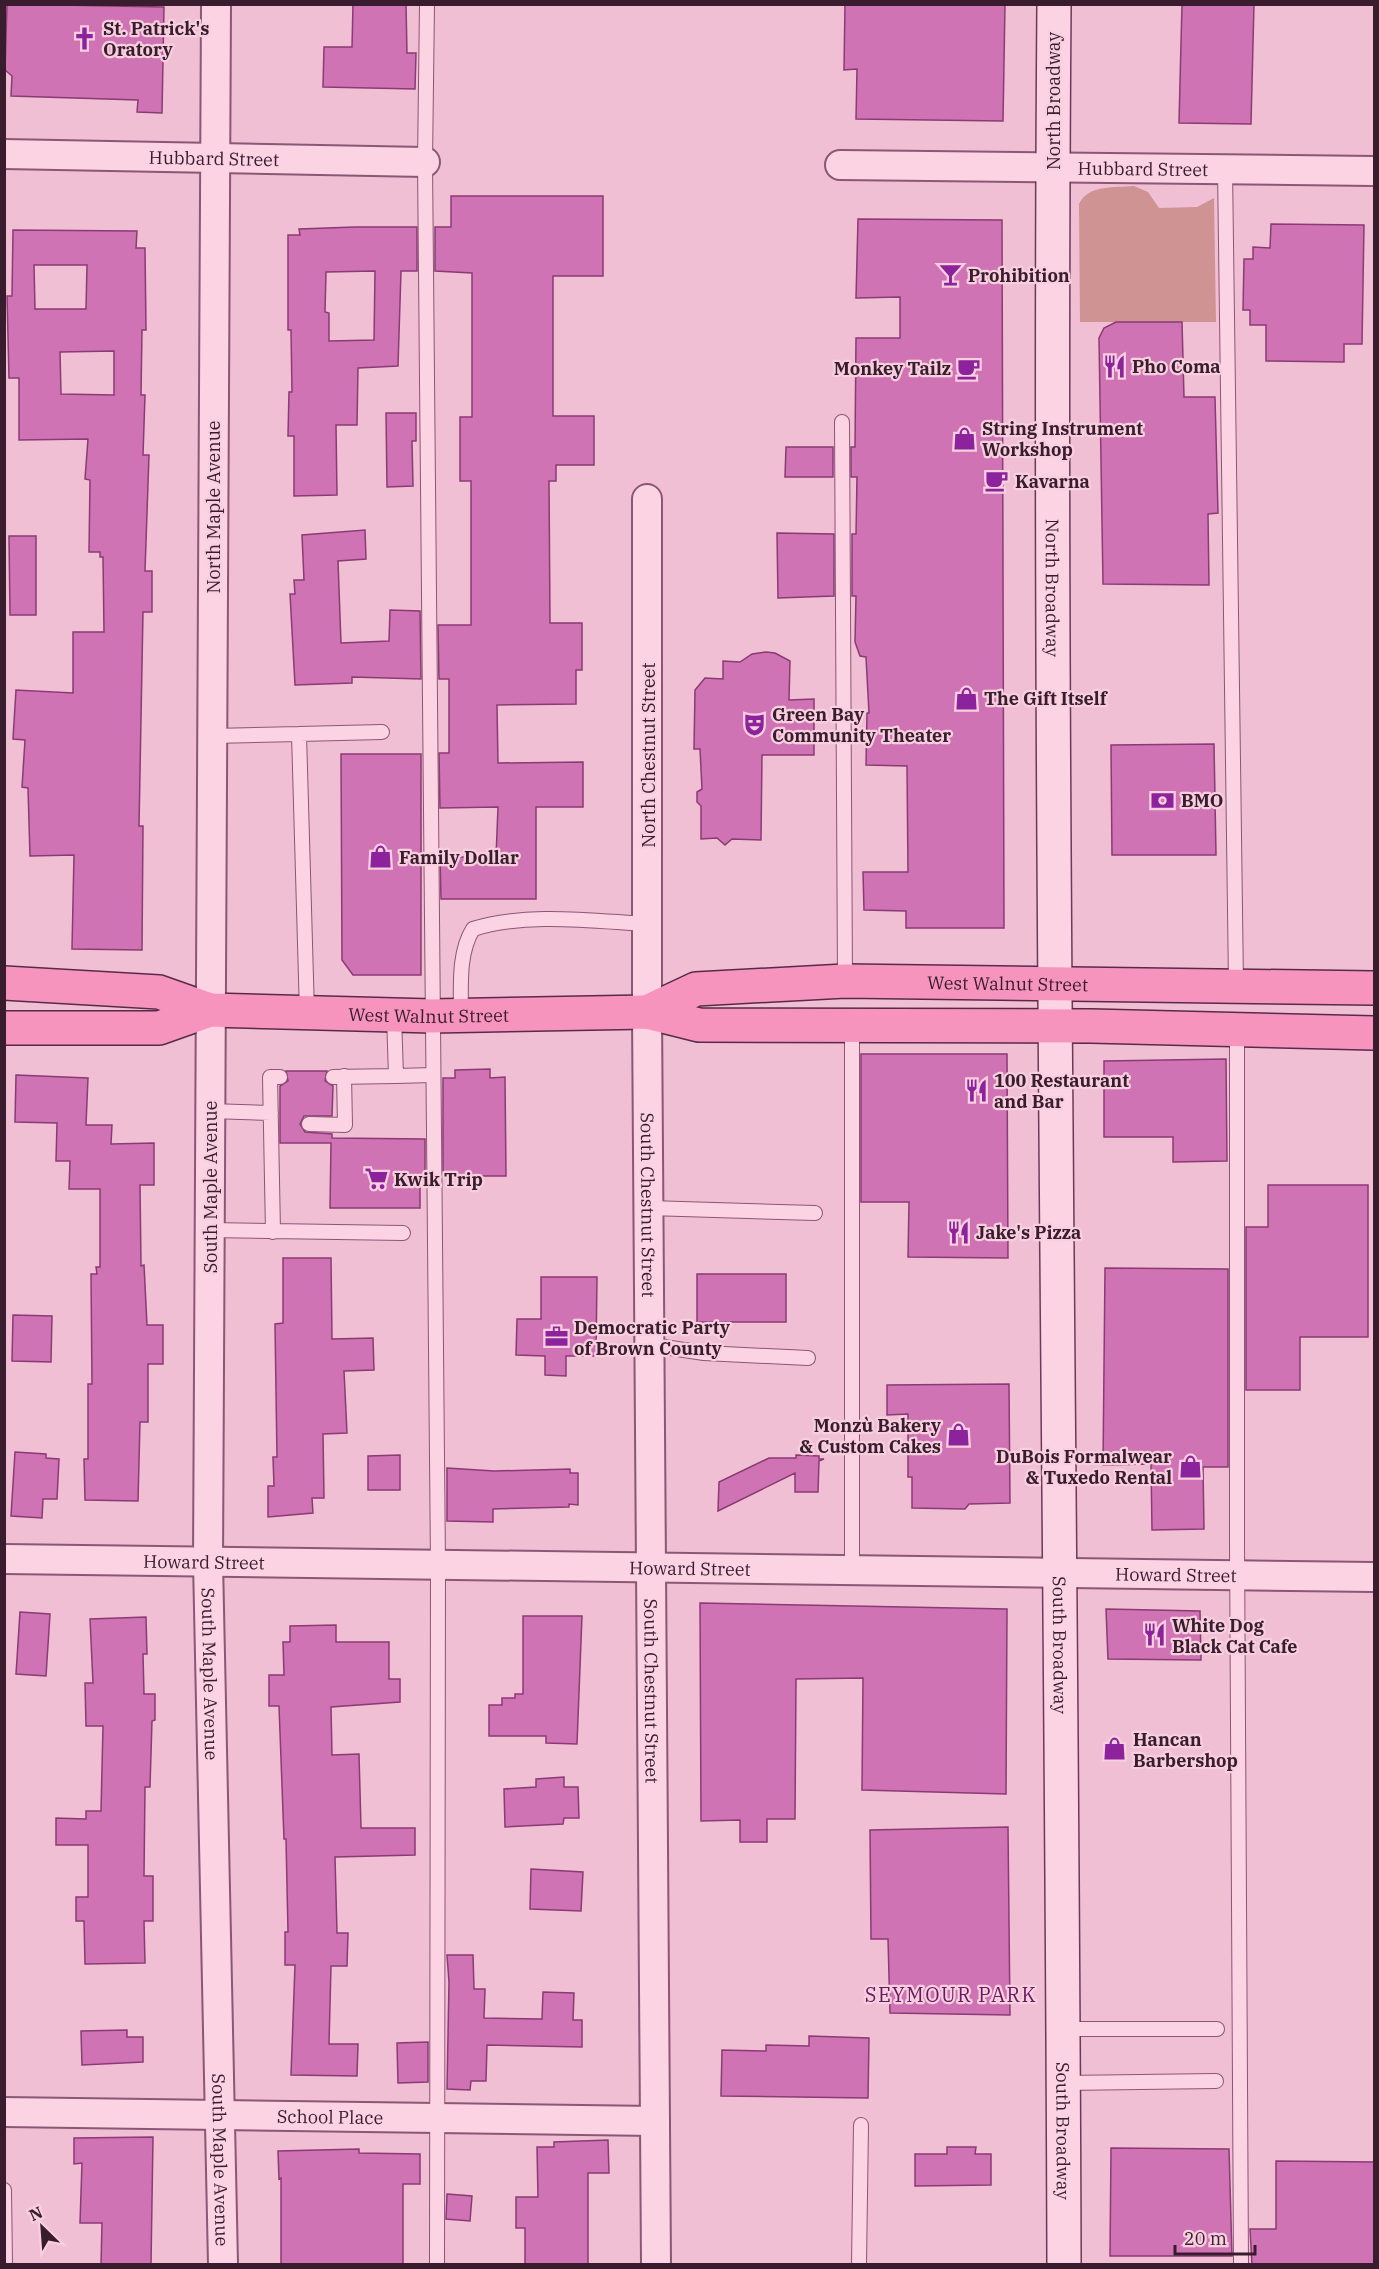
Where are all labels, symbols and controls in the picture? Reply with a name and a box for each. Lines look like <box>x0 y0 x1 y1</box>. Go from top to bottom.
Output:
place label: St. Patrick's Oratory <box>103 17 209 61</box>
church icon: St. Patrick's Oratory <box>72 25 98 51</box>
street label: North Broadway <box>1042 32 1065 170</box>
street label: Hubbard Street <box>148 145 279 171</box>
street label: Hubbard Street <box>1078 156 1208 181</box>
bar icon: Prohibition <box>937 262 963 288</box>
place label: Prohibition <box>968 264 1070 287</box>
restaurant icon: Pho Coma <box>1101 353 1127 379</box>
cafe icon: Monkey Tailz <box>956 355 982 381</box>
place label: Pho Coma <box>1132 355 1221 378</box>
place label: Monkey Tailz <box>834 357 951 380</box>
place label: String Instrument Workshop <box>982 417 1143 461</box>
street label: North Maple Avenue <box>202 420 225 594</box>
shop icon: String Instrument Workshop <box>951 425 977 451</box>
cafe icon: Kavarna <box>984 468 1010 494</box>
place label: Kavarna <box>1015 470 1090 493</box>
street label: North Broadway <box>1041 519 1065 658</box>
street label: North Chestnut Street <box>637 662 660 848</box>
shop icon: The Gift Itself <box>953 685 979 711</box>
place label: The Gift Itself <box>984 687 1109 710</box>
place label: Green Bay Community Theater <box>772 703 951 747</box>
theatre icon: Green Bay Community Theater <box>741 711 767 737</box>
bank icon: BMO <box>1150 787 1176 813</box>
place label: BMO <box>1181 789 1223 812</box>
shop icon: Family Dollar <box>368 844 394 870</box>
place label: Family Dollar <box>399 846 519 869</box>
street label: West Walnut Street <box>927 971 1088 996</box>
street label: West Walnut Street <box>348 1002 509 1028</box>
place label: 100 Restaurant and Bar <box>994 1069 1129 1113</box>
restaurant icon: 100 Restaurant and Bar <box>963 1077 989 1103</box>
street label: South Maple Avenue <box>199 1101 222 1273</box>
street label: South Chestnut Street <box>636 1112 661 1298</box>
supermarket icon: Kwik Trip <box>363 1166 389 1192</box>
place label: Kwik Trip <box>394 1168 483 1191</box>
restaurant icon: Jake's Pizza <box>945 1219 971 1245</box>
place label: Jake's Pizza <box>976 1221 1081 1244</box>
place label: Democratic Party of Brown County <box>574 1316 731 1360</box>
office icon: Democratic Party of Brown County <box>543 1324 569 1350</box>
place label: Monzù Bakery & Custom Cakes <box>800 1414 942 1458</box>
shop icon: Monzù Bakery & Custom Cakes <box>946 1422 972 1448</box>
place label: DuBois Formalwear & Tuxedo Rental <box>996 1445 1172 1489</box>
shop icon: DuBois Formalwear & Tuxedo Rental <box>1177 1453 1203 1479</box>
street label: Howard Street <box>143 1549 265 1574</box>
street label: Howard Street <box>629 1556 751 1580</box>
street label: Howard Street <box>1115 1562 1237 1587</box>
street label: South Broadway <box>1048 1576 1072 1714</box>
street label: South Maple Avenue <box>197 1587 224 1761</box>
street label: South Chestnut Street <box>640 1598 664 1784</box>
place label: White Dog Black Cat Cafe <box>1172 1614 1297 1658</box>
restaurant icon: White Dog Black Cat Cafe <box>1141 1622 1167 1648</box>
place label: Hancan Barbershop <box>1133 1728 1238 1772</box>
shop icon: Hancan Barbershop <box>1102 1736 1128 1762</box>
district label: SEYMOUR PARK <box>865 1981 1037 2008</box>
street label: South Broadway <box>1052 2062 1075 2200</box>
street label: South Maple Avenue <box>207 2073 234 2246</box>
street label: School Place <box>277 2104 383 2129</box>
north arrow <box>12 2197 72 2257</box>
text: N <box>26 2202 46 2225</box>
scale bar <box>1175 2218 1254 2256</box>
text: 20 m <box>1184 2227 1227 2250</box>

